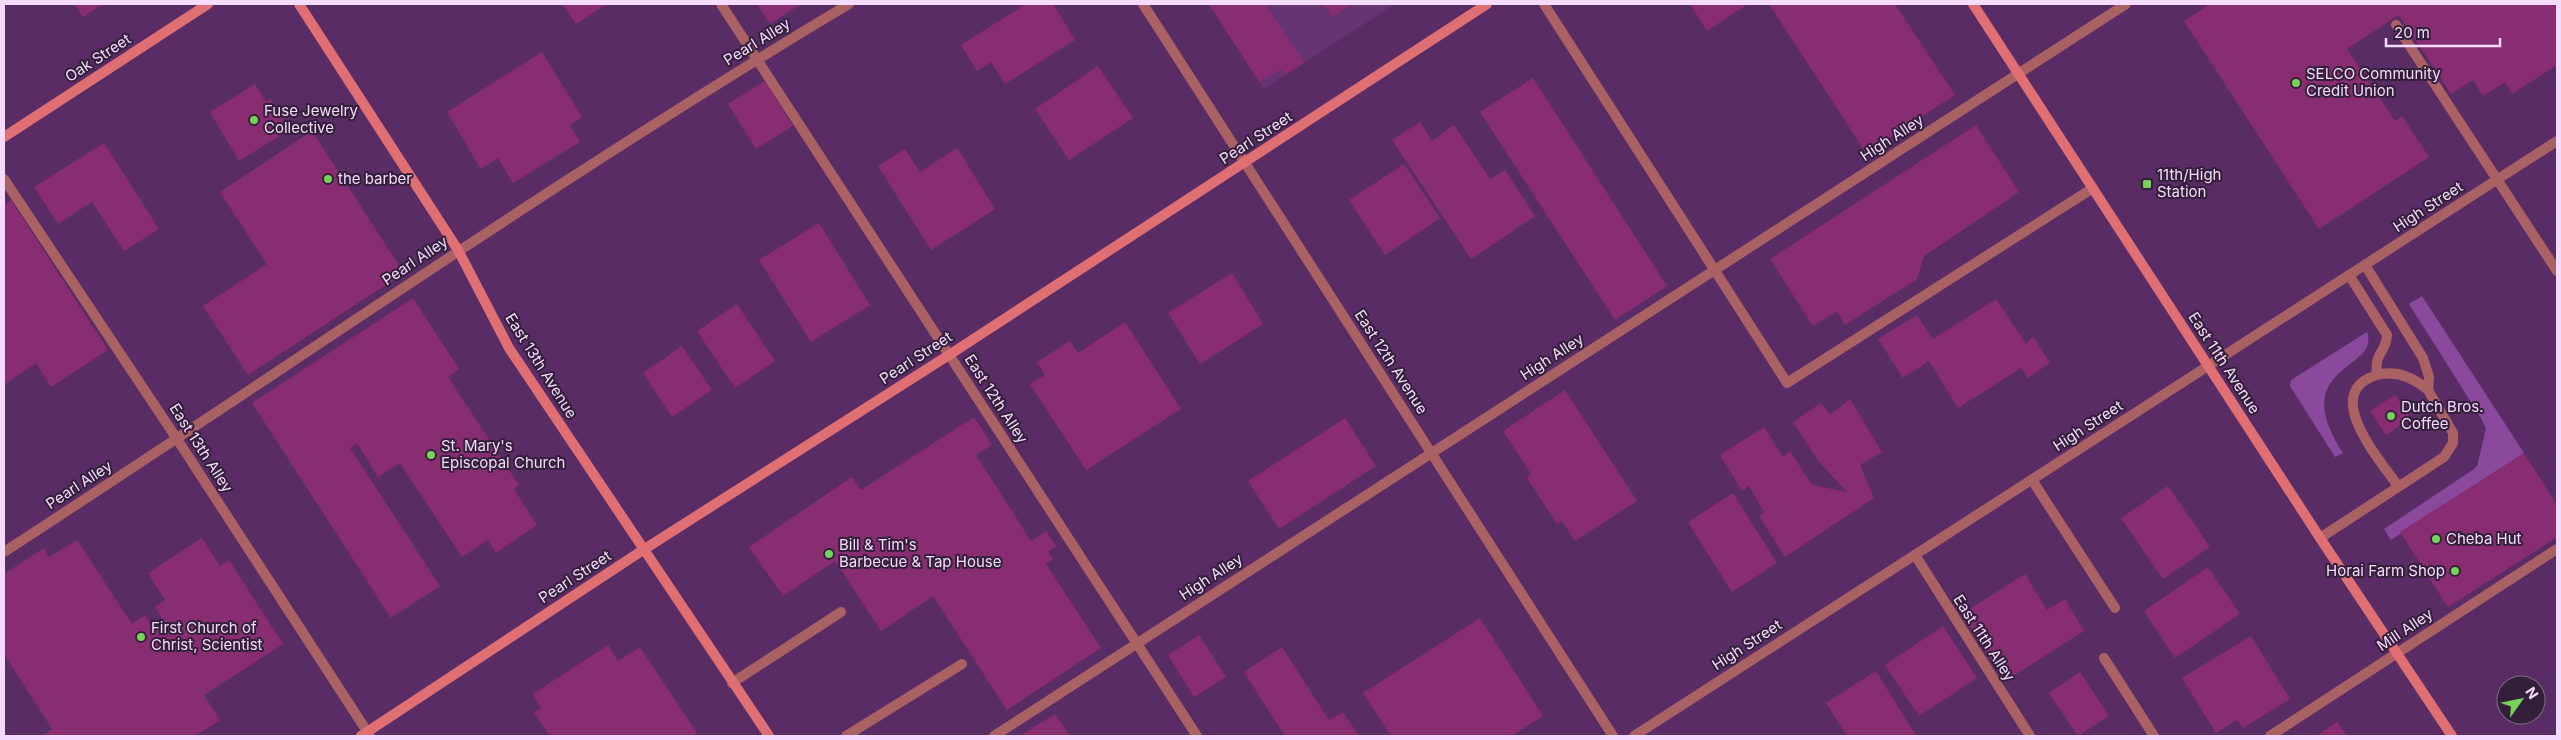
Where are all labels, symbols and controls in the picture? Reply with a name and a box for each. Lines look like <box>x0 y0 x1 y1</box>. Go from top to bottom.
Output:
street label: Pearl Alley <box>720 13 794 70</box>
scale bar <box>2386 15 2500 47</box>
text: 20 m <box>2394 23 2430 42</box>
street label: Oak Street <box>61 29 134 86</box>
place label: SELCO Community Credit Union <box>2306 64 2441 100</box>
marker: SELCO Community Credit Union <box>2290 77 2302 89</box>
place label: Fuse Jewelry Collective <box>264 101 358 137</box>
street label: Pearl Street <box>1216 107 1296 168</box>
street label: High Alley <box>1857 110 1927 165</box>
marker: Fuse Jewelry Collective <box>248 114 260 126</box>
place label: 11th/High Station <box>2157 165 2221 201</box>
place label: the barber <box>338 169 412 188</box>
marker: the barber <box>322 173 334 185</box>
street label: High Street <box>2389 177 2466 236</box>
marker: 11th/High Station <box>2141 178 2153 190</box>
street label: Pearl Alley <box>378 231 452 289</box>
street label: East 12th Avenue <box>1351 306 1432 417</box>
street label: East 11th Avenue <box>2184 308 2264 417</box>
street label: East 13th Avenue <box>501 310 581 422</box>
street label: Pearl Street <box>876 327 956 388</box>
street label: High Alley <box>1517 329 1587 384</box>
street label: East 12th Alley <box>961 351 1033 447</box>
street label: High Street <box>2049 396 2126 455</box>
place label: Dutch Bros. Coffee <box>2401 397 2484 433</box>
street label: East 13th Alley <box>166 400 238 496</box>
marker: Dutch Bros. Coffee <box>2385 410 2397 422</box>
place label: St. Mary's Episcopal Church <box>441 436 565 472</box>
marker: St. Mary's Episcopal Church <box>425 449 437 461</box>
street label: Pearl Alley <box>42 456 116 513</box>
place label: Cheba Hut <box>2446 529 2522 548</box>
marker: Cheba Hut <box>2430 533 2442 545</box>
place label: Bill & Tim's Barbecue & Tap House <box>839 535 1001 571</box>
street label: Pearl Street <box>535 546 615 607</box>
marker: Bill & Tim's Barbecue & Tap House <box>823 548 835 560</box>
street label: High Alley <box>1176 549 1246 604</box>
place label: Horai Farm Shop <box>2326 561 2445 580</box>
marker: Horai Farm Shop <box>2449 565 2461 577</box>
street label: East 11th Alley <box>1949 591 2020 685</box>
street label: Mill Alley <box>2373 604 2437 655</box>
street label: High Street <box>1708 615 1785 674</box>
place label: First Church of Christ, Scientist <box>151 618 263 654</box>
marker: First Church of Christ, Scientist <box>135 631 147 643</box>
north arrow <box>2496 675 2546 725</box>
text: N <box>2522 684 2542 702</box>

